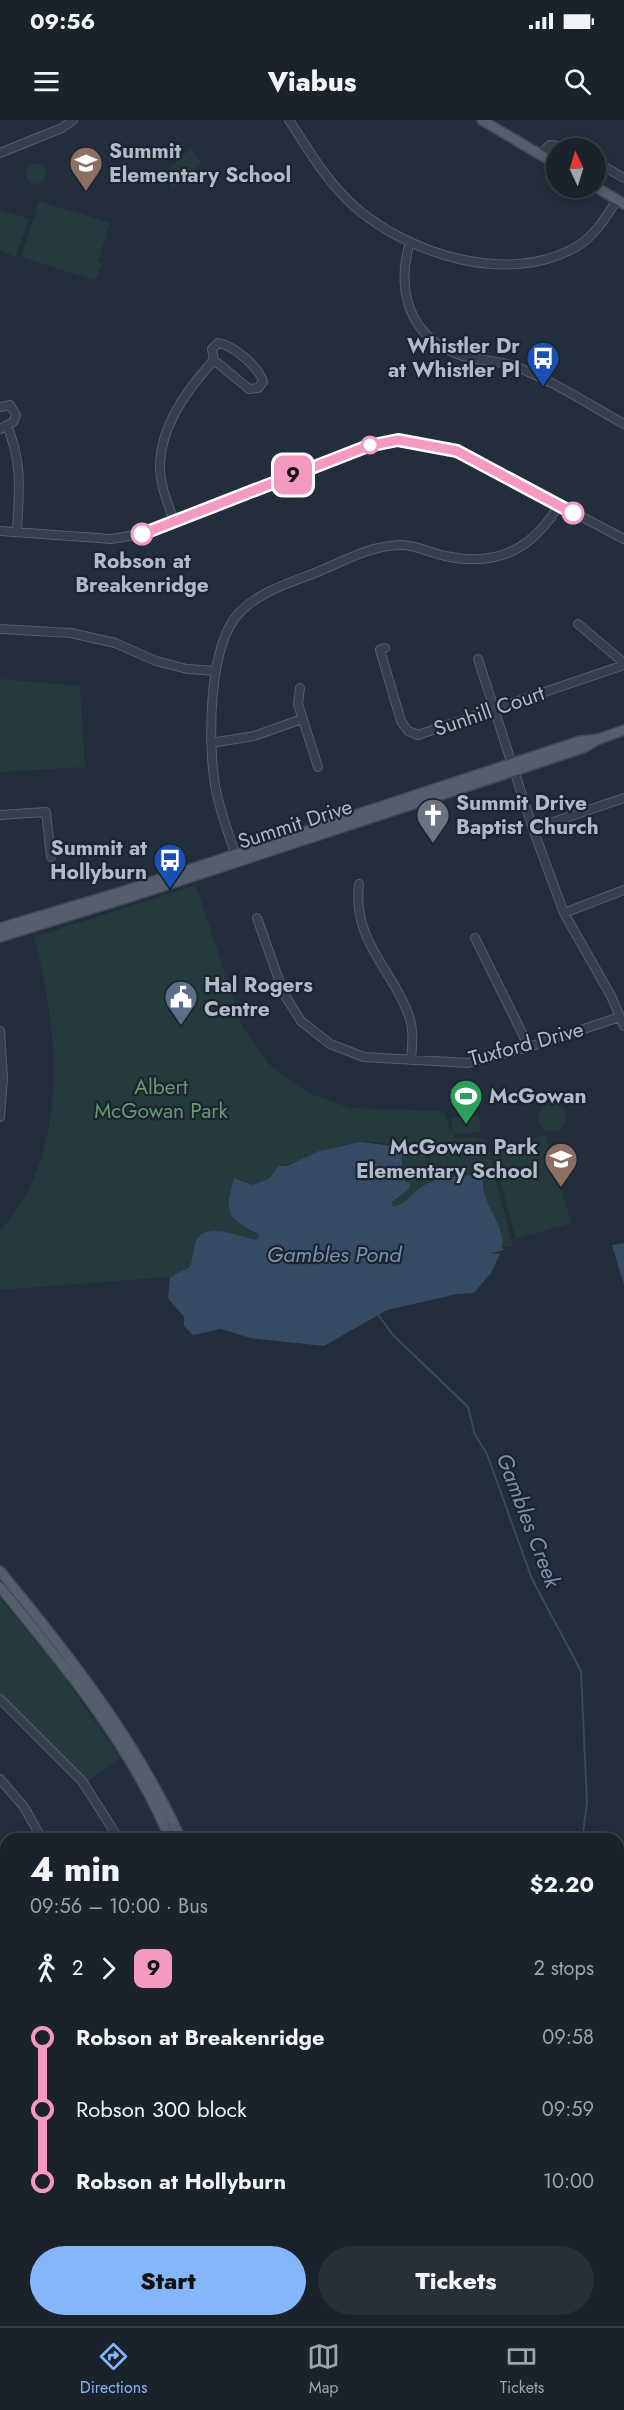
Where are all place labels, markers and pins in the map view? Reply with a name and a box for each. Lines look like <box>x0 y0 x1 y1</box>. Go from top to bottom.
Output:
place label: Summit Elementary School <box>109 136 291 190</box>
school or university icon: Summit Elementary School <box>68 145 104 192</box>
place label: Whistler Dr at Whistler Pl <box>388 331 520 385</box>
bus stop icon: Whistler Dr at Whistler Pl <box>525 340 561 387</box>
unlabelled marker <box>361 436 379 454</box>
unlabelled marker <box>562 502 584 524</box>
marker: Robson at Breakenridge <box>131 523 153 545</box>
place label: Robson at Breakenridge <box>75 546 209 600</box>
place label: Summit Drive Baptist Church <box>456 788 599 842</box>
church icon: Summit Drive Baptist Church <box>415 797 451 844</box>
place label: Summit at Hollyburn <box>50 833 147 887</box>
bus stop icon: Summit at Hollyburn <box>152 842 188 889</box>
place label: Hal Rogers Centre <box>204 970 313 1024</box>
public building icon: Hal Rogers Centre <box>163 979 199 1026</box>
sports icon: McGowan <box>448 1078 484 1125</box>
place label: McGowan <box>489 1081 587 1111</box>
place label: McGowan Park Elementary School <box>356 1132 538 1186</box>
school or university icon: McGowan Park Elementary School <box>543 1141 579 1188</box>

